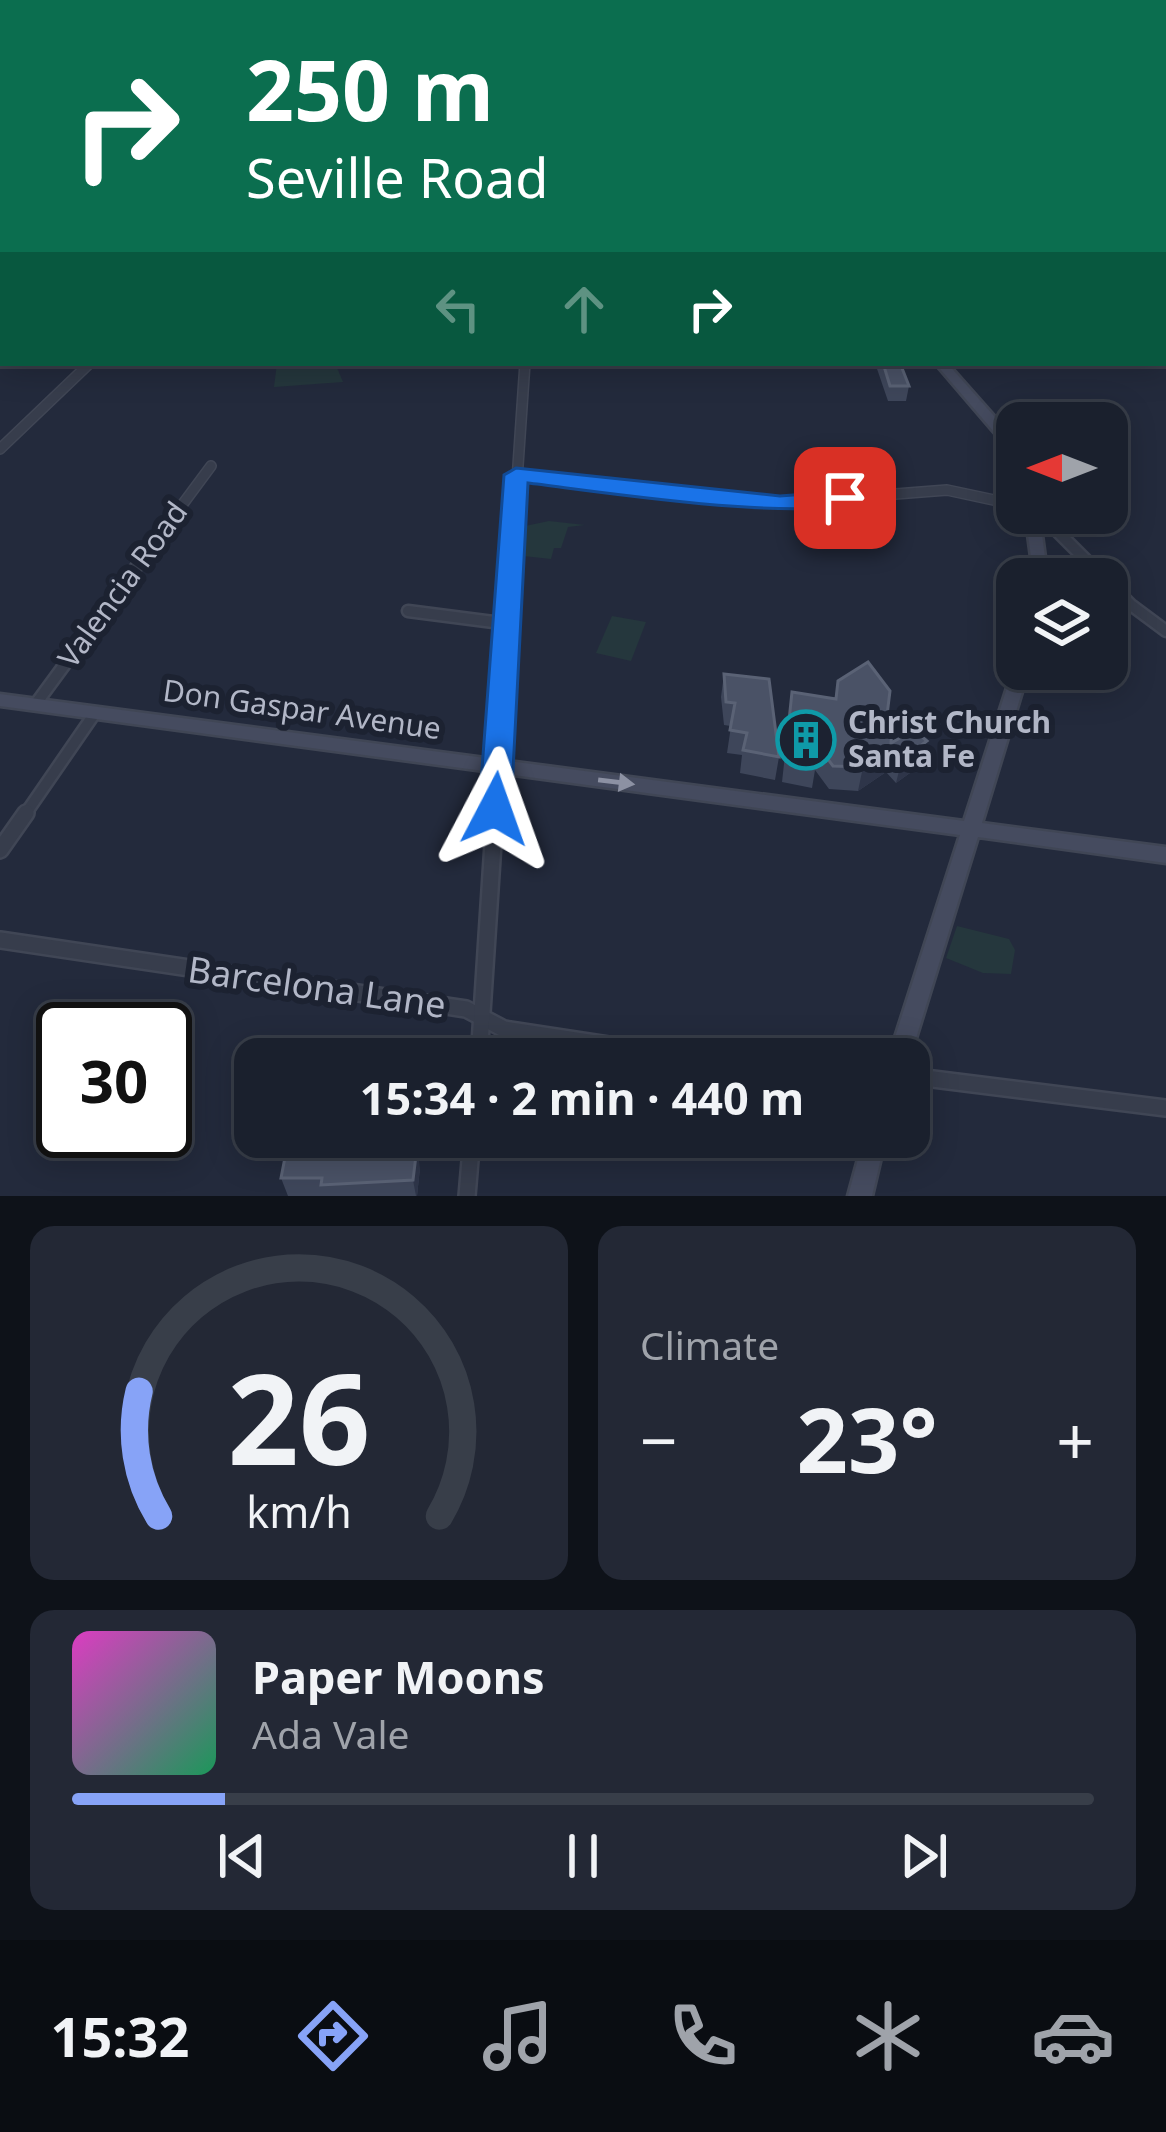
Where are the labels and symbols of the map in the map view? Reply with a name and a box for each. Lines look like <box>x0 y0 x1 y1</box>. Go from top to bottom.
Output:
north arrow <box>996 402 1128 534</box>
pin <box>794 447 896 549</box>
street label: Valencia Road <box>48 493 196 676</box>
street label: Don Gaspar Avenue <box>161 669 444 748</box>
place label: Christ Church Santa Fe <box>848 701 1051 776</box>
building icon: Christ Church Santa Fe <box>775 709 837 771</box>
position arrow <box>432 746 558 872</box>
one-way arrow <box>597 773 635 792</box>
street label: Barcelona Lane <box>185 944 449 1029</box>
speed limit sign: 30 <box>36 1002 192 1158</box>

